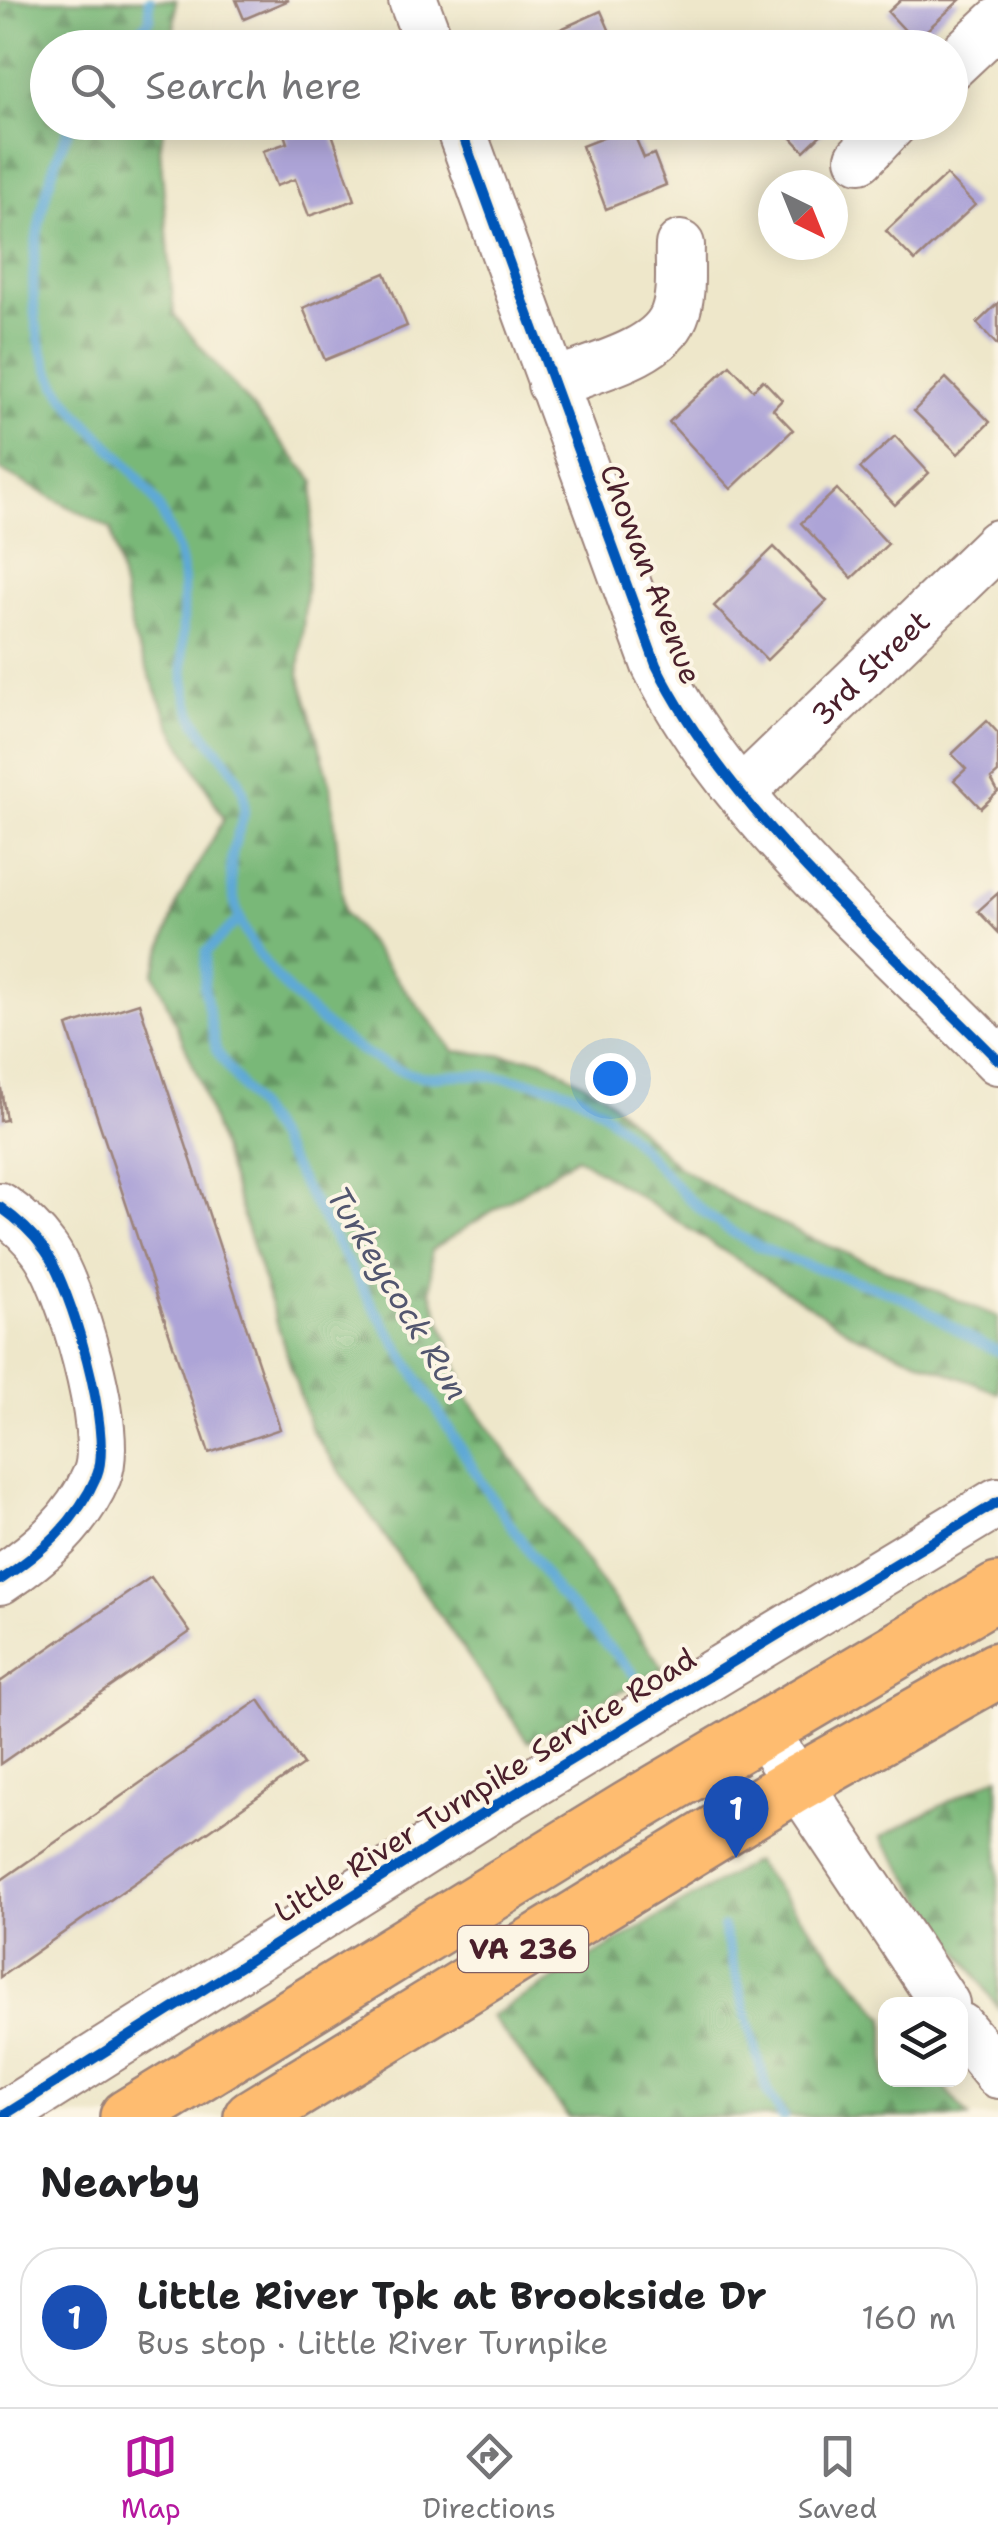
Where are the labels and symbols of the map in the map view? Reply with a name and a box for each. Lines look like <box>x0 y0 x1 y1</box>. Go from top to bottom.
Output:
north arrow <box>758 170 848 260</box>
street label: Chowan Avenue <box>590 458 712 690</box>
street label: 3rd Street <box>802 600 939 734</box>
your location <box>585 1053 636 1104</box>
water label: Turkeycock Run <box>317 1178 479 1408</box>
street label: Little River Turnpike Service Road <box>266 1638 704 1932</box>
pin: 1 <box>704 1776 768 1858</box>
road number: VA 236 <box>458 1926 588 1972</box>

